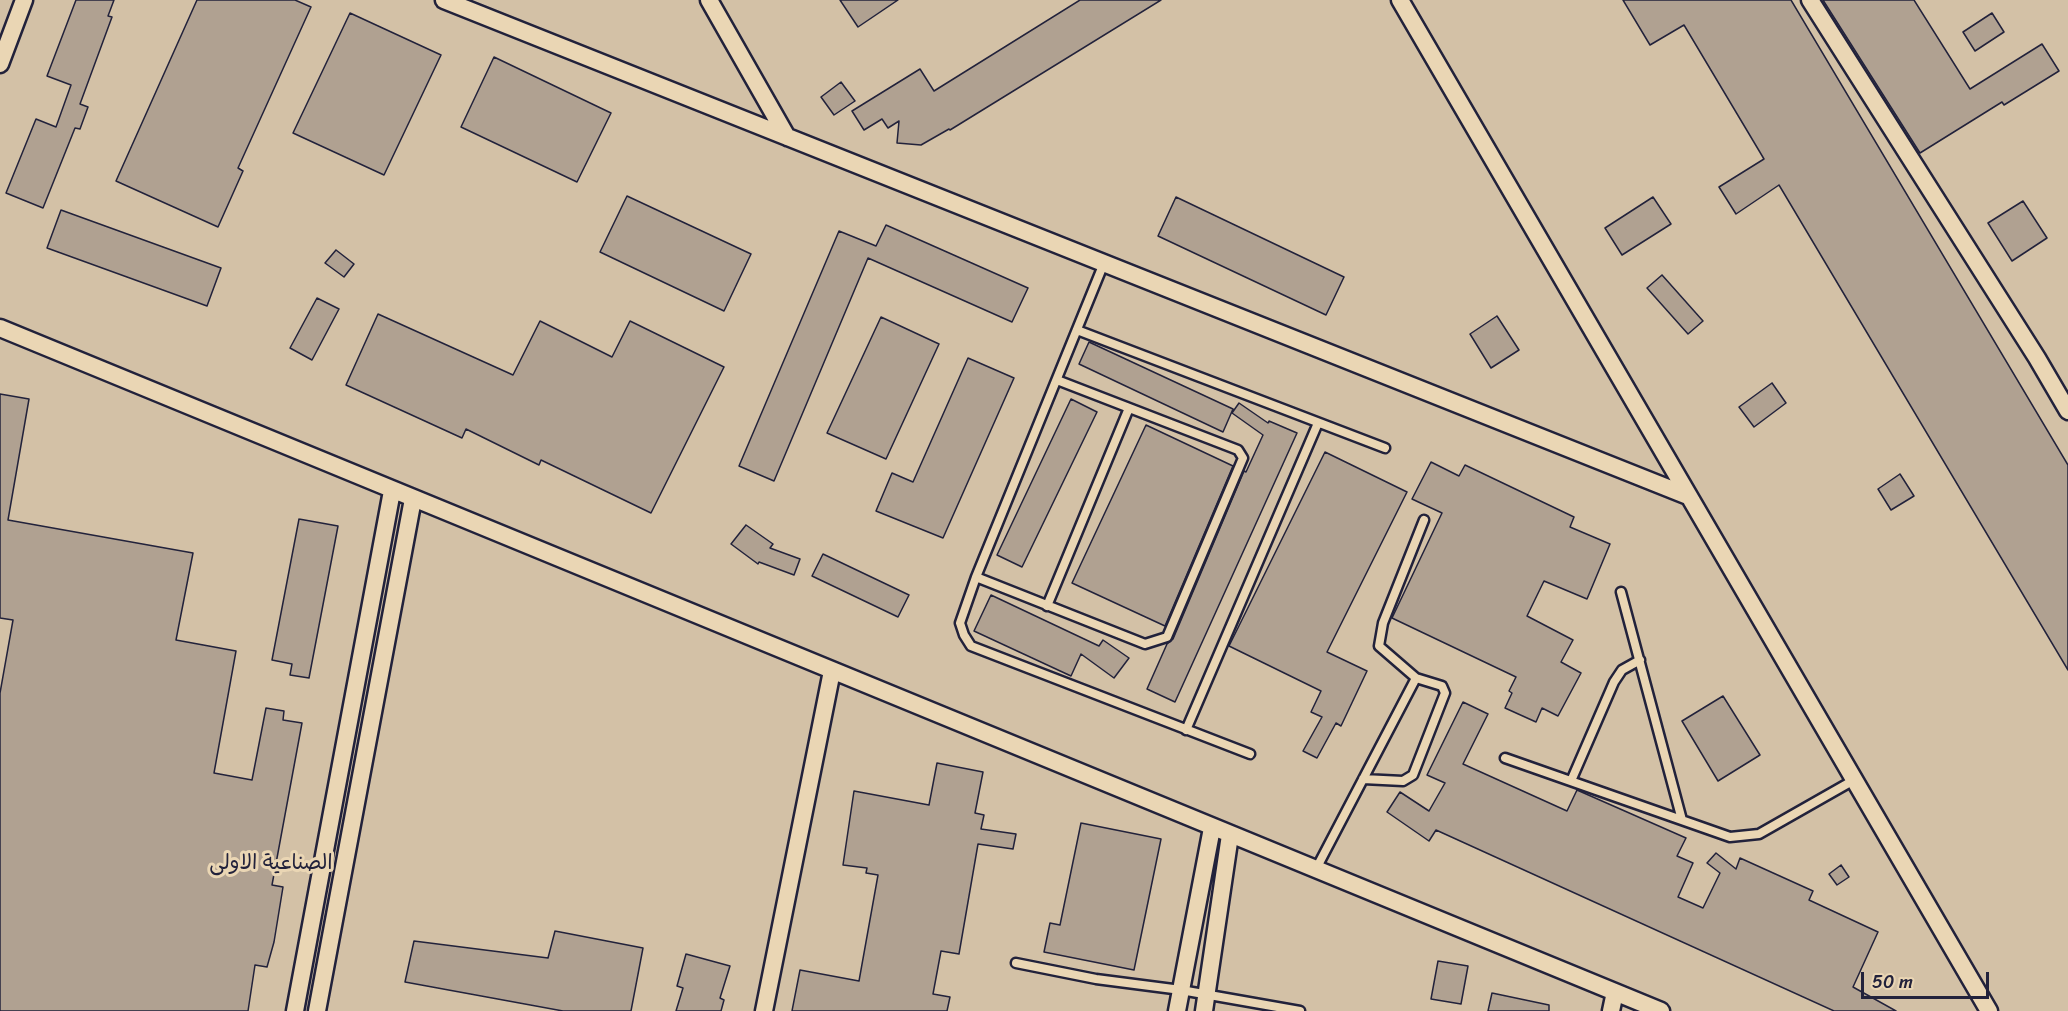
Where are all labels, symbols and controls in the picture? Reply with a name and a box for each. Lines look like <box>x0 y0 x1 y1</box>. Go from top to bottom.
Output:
district label: الصناعية الاولى <box>209 851 333 877</box>
scale bar <box>1864 960 1992 998</box>
text: 50 m <box>1872 966 1913 998</box>

